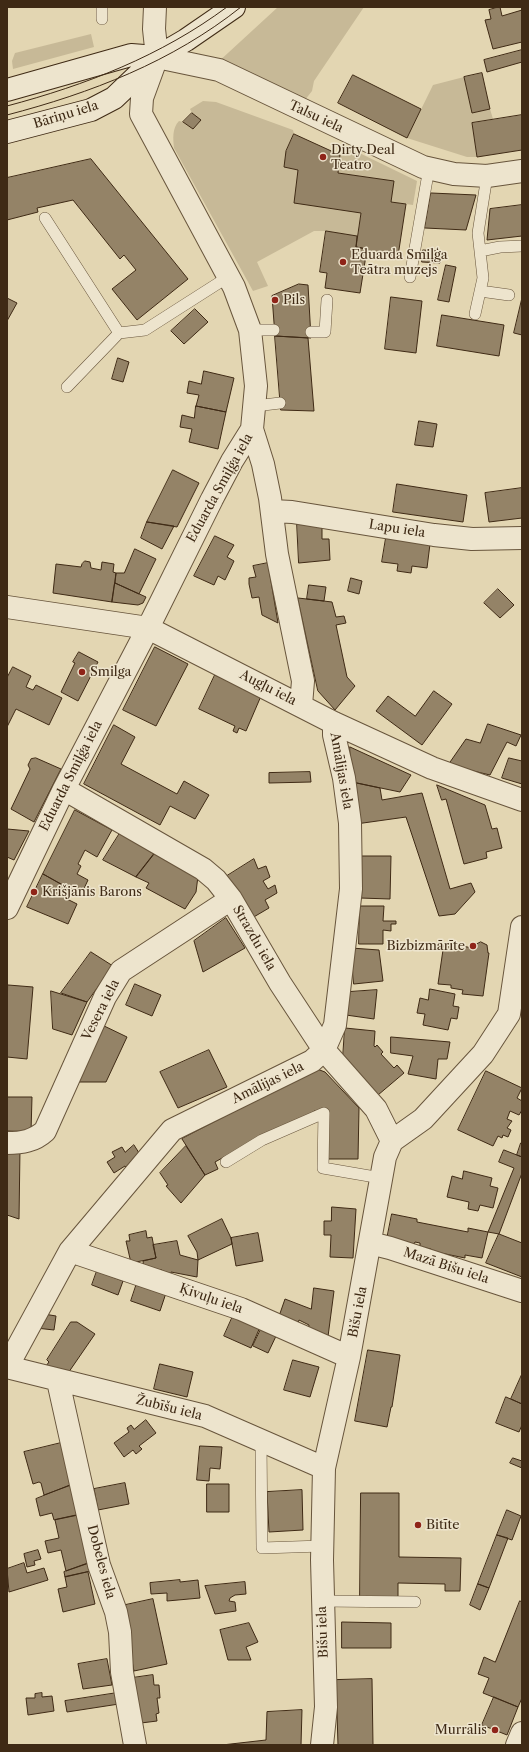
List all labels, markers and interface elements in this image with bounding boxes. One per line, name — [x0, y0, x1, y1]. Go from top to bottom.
street label: Bāriņu iela — [32, 98, 100, 132]
street label: Talsu iela — [286, 98, 346, 136]
place label: Dirty Deal Teatro — [331, 142, 395, 173]
marker: Dirty Deal Teatro — [318, 152, 328, 162]
place label: Eduarda Smiļģa Teātra muzejs — [351, 247, 448, 278]
marker: Eduarda Smiļģa Teātra muzejs — [338, 257, 348, 267]
place label: Pils — [283, 292, 305, 308]
marker: Pils — [270, 295, 280, 305]
street label: Eduarda Smiļģa iela — [184, 431, 256, 545]
street label: Lapu iela — [368, 517, 426, 541]
place label: Smilga — [90, 664, 131, 680]
marker: Smilga — [77, 667, 87, 677]
street label: Augļu iela — [237, 667, 299, 709]
street label: Eduarda Smiļģa iela — [36, 718, 106, 834]
street label: Amālijas iela — [327, 731, 355, 811]
place label: Krišjānis Barons — [42, 884, 142, 900]
marker: Krišjānis Barons — [29, 887, 39, 897]
street label: Strazdu iela — [229, 903, 279, 973]
place label: Bizbizmārīte — [387, 938, 465, 954]
marker: Bizbizmārīte — [468, 941, 478, 951]
street label: Vesera iela — [79, 977, 123, 1043]
street label: Amālijas iela — [230, 1059, 306, 1107]
street label: Mazā Bišu iela — [401, 1245, 491, 1287]
street label: Ķivuļu iela — [177, 1281, 245, 1317]
street label: Bišu iela — [345, 1285, 371, 1339]
street label: Žubīšu iela — [134, 1392, 204, 1424]
place label: Bitīte — [426, 1517, 459, 1533]
marker: Bitīte — [413, 1520, 423, 1530]
street label: Dobeles iela — [84, 1523, 118, 1601]
street label: Bišu iela — [314, 1606, 332, 1658]
place label: Murrālis — [435, 1722, 487, 1738]
marker: Murrālis — [490, 1725, 500, 1735]

